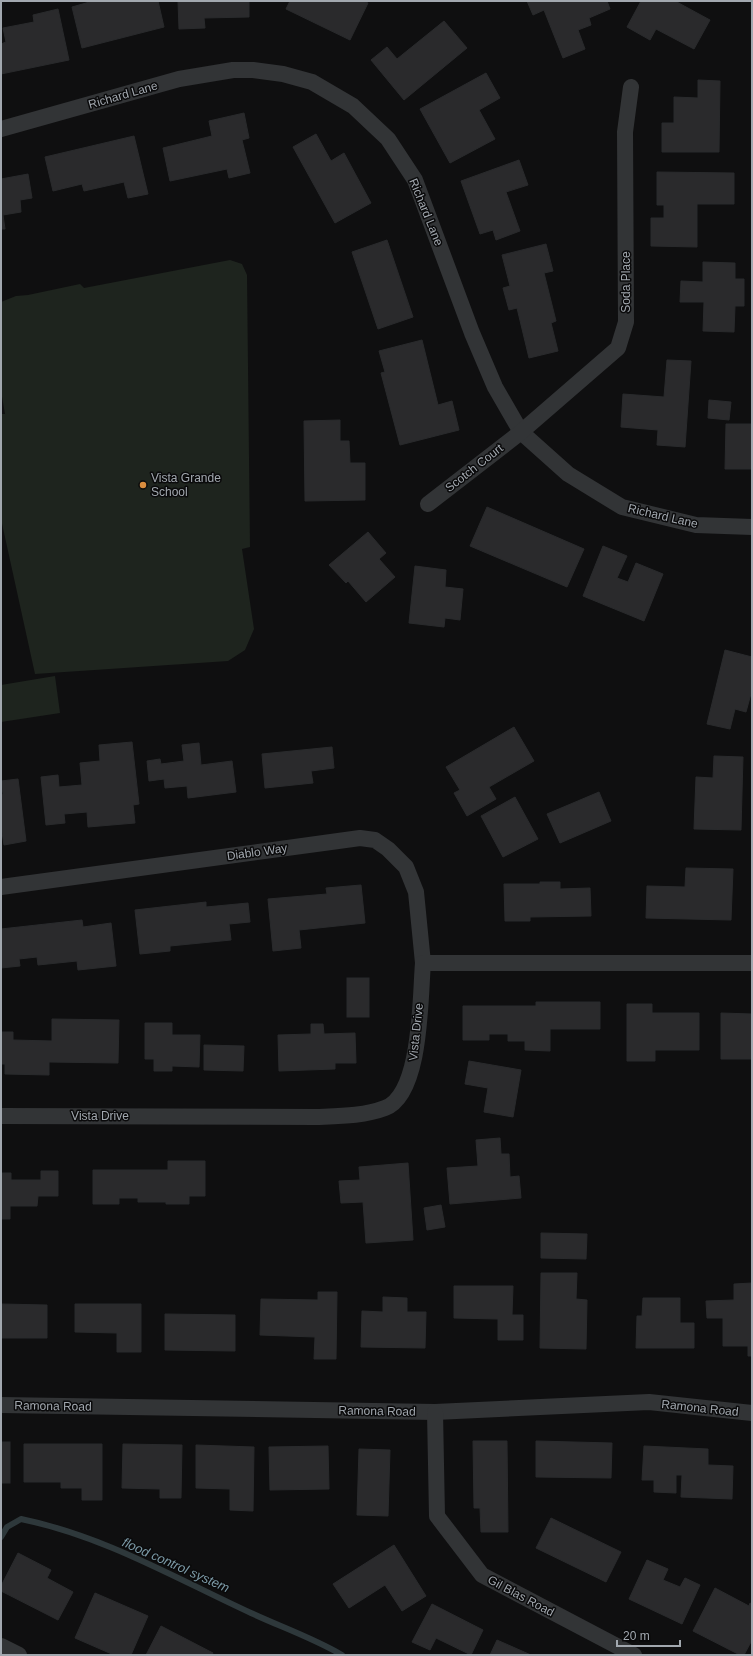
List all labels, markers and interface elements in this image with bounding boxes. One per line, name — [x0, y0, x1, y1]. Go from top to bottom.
street label: Richard Lane — [87, 78, 160, 112]
street label: Richard Lane — [406, 176, 446, 248]
street label: Soda Place — [619, 251, 633, 313]
street label: Scotch Court — [442, 441, 506, 495]
place label: Vista Grande School — [151, 471, 221, 499]
marker: Vista Grande School — [138, 480, 148, 490]
street label: Richard Lane — [627, 501, 700, 531]
street label: Diablo Way — [226, 841, 288, 863]
street label: Vista Drive — [406, 1002, 426, 1061]
street label: Vista Drive — [71, 1109, 129, 1123]
street label: Ramona Road — [661, 1397, 739, 1419]
street label: Ramona Road — [14, 1398, 92, 1414]
street label: Ramona Road — [338, 1403, 416, 1419]
water label: flood control system — [120, 1535, 232, 1595]
street label: Gil Blas Road — [485, 1573, 557, 1619]
scale bar — [617, 1622, 680, 1648]
text: 20 m — [623, 1629, 650, 1643]

